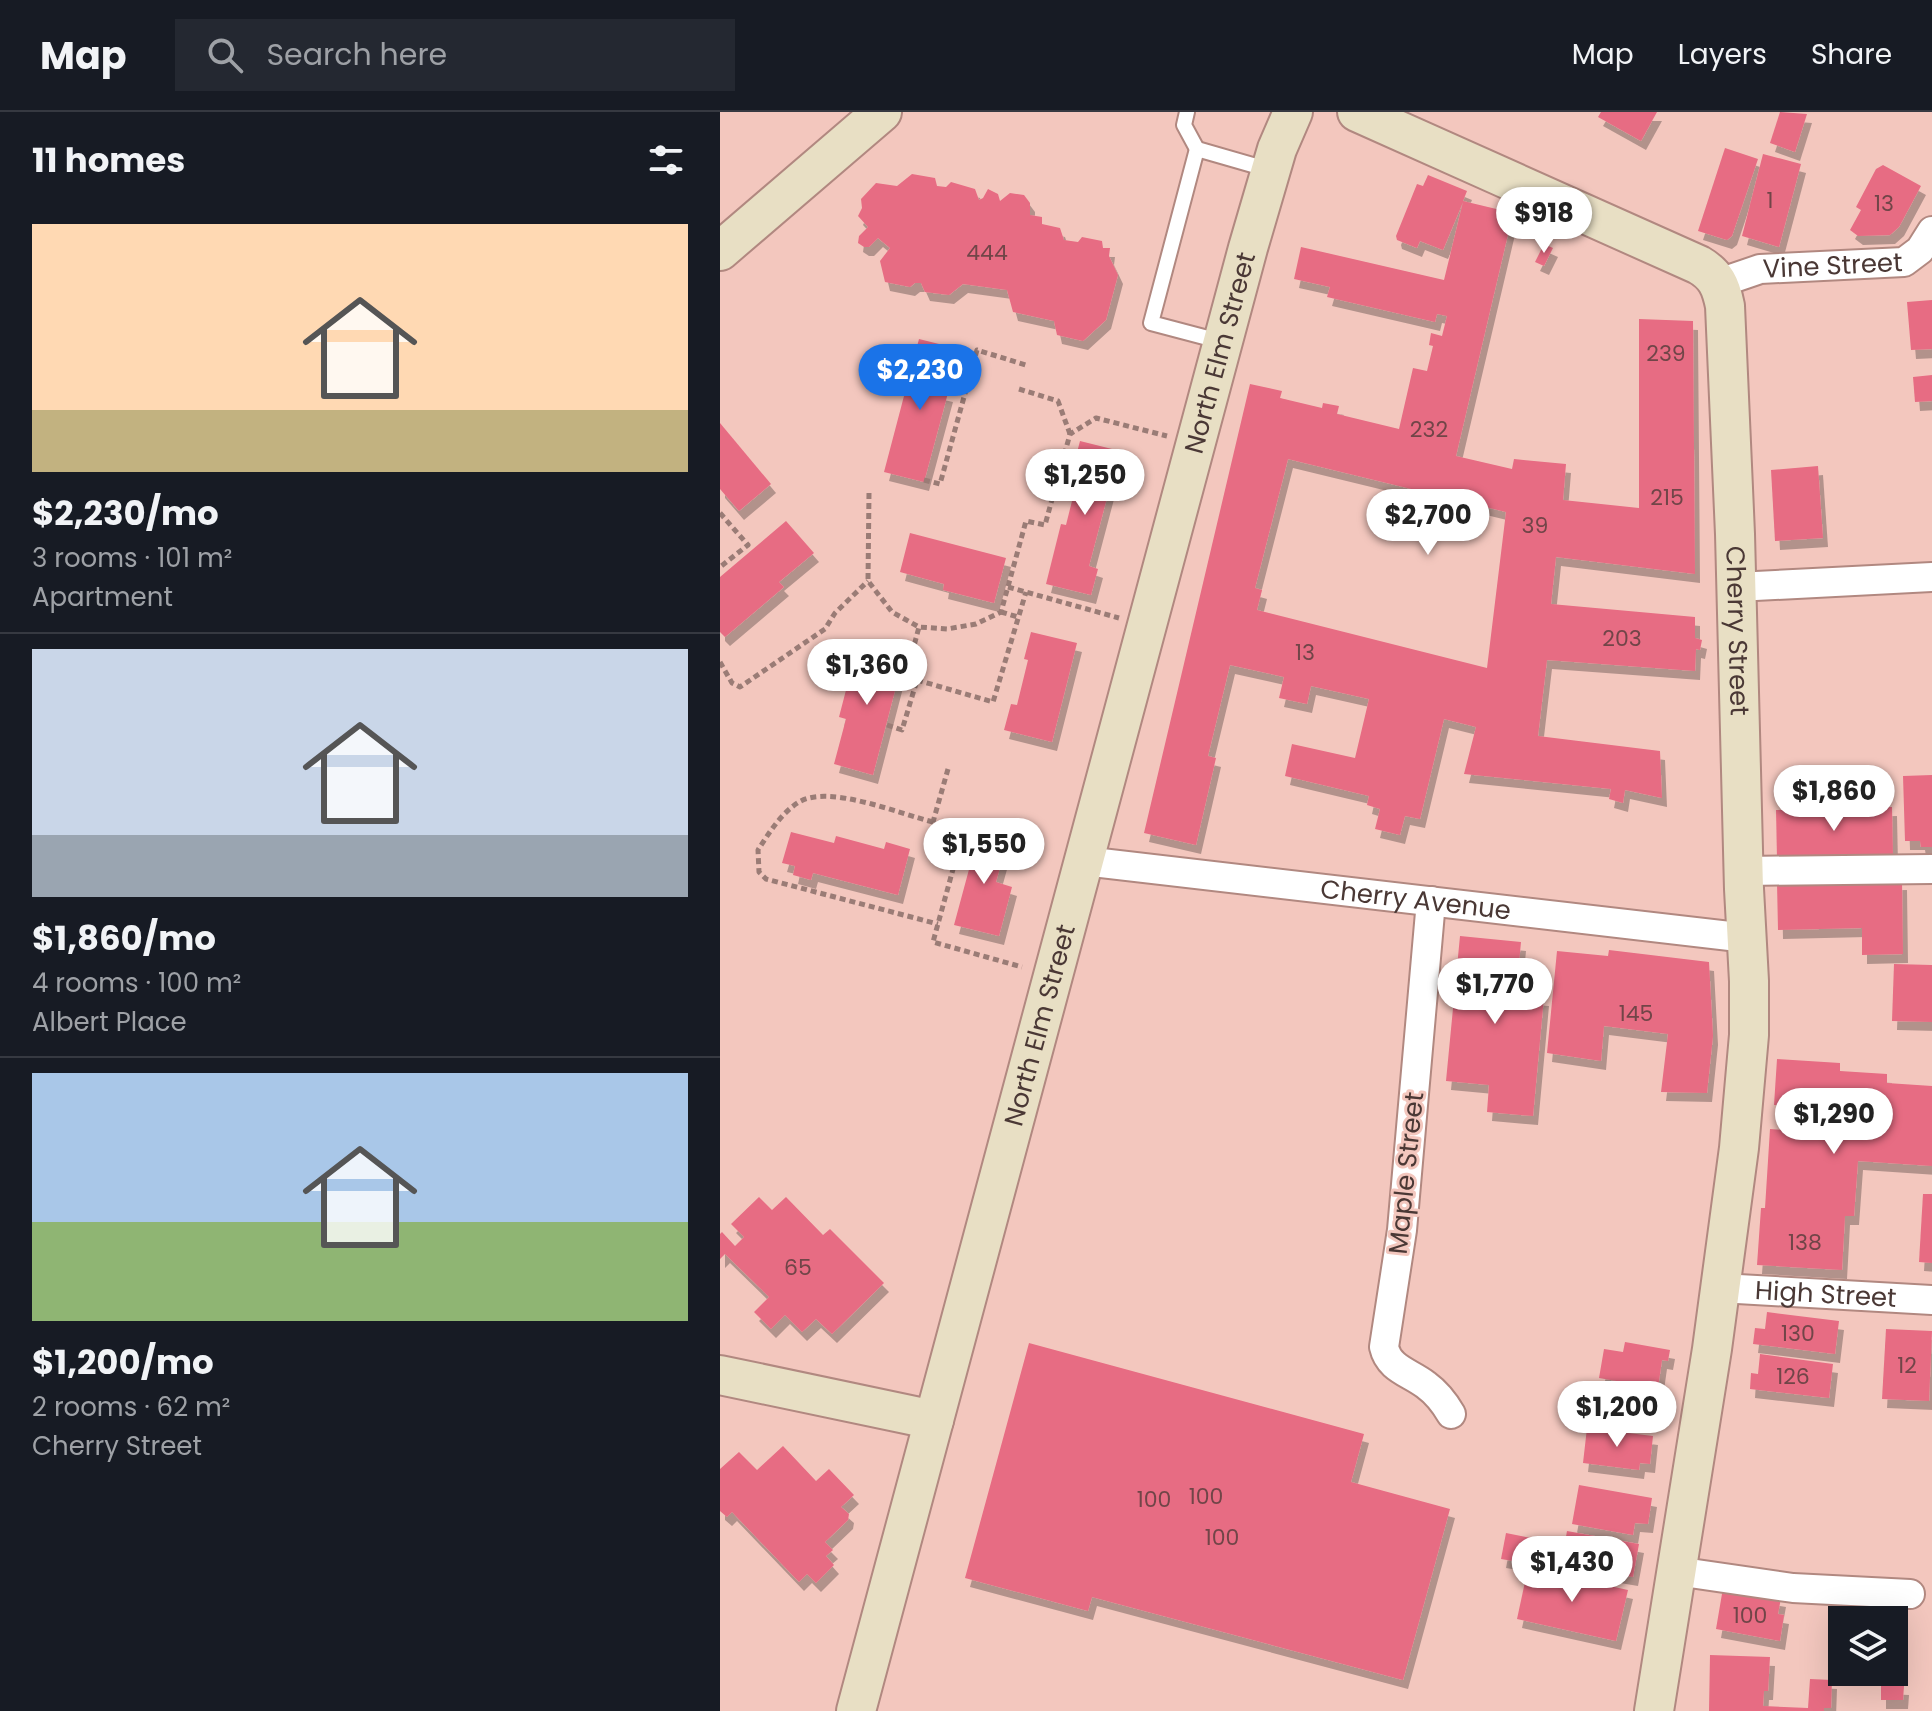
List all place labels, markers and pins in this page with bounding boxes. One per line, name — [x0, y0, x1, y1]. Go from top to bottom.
pin: $918 — [1497, 187, 1591, 255]
pin: $2,230 — [855, 344, 985, 412]
pin: $1,250 — [1020, 449, 1150, 517]
pin: $2,700 — [1363, 489, 1493, 557]
pin: $1,360 — [802, 639, 932, 707]
pin: $1,860 — [1769, 765, 1899, 833]
pin: $1,550 — [919, 818, 1049, 886]
pin: $1,770 — [1430, 958, 1560, 1026]
pin: $1,290 — [1769, 1088, 1899, 1156]
pin: $1,200 — [1552, 1381, 1682, 1449]
pin: $1,430 — [1507, 1536, 1637, 1604]

